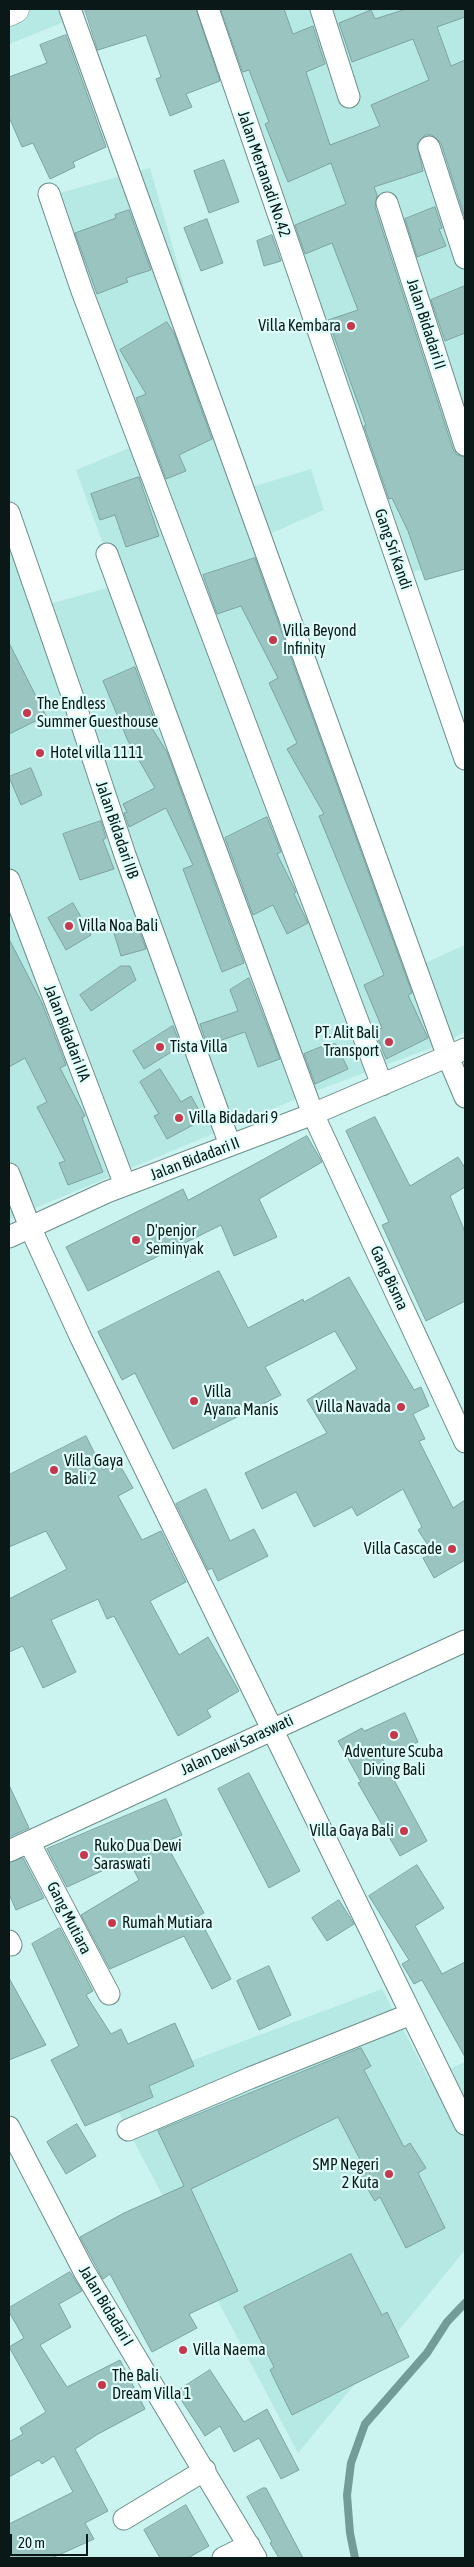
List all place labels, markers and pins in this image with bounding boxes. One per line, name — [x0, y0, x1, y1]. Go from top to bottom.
place label: Villa Kembara — [258, 316, 341, 336]
marker: Villa Kembara — [345, 320, 357, 332]
place label: Villa Beyond Infinity — [283, 621, 357, 659]
marker: Villa Beyond Infinity — [267, 634, 279, 646]
place label: The Endless Summer Guesthouse — [37, 694, 158, 732]
marker: The Endless Summer Guesthouse — [21, 707, 33, 719]
place label: Hotel villa 1111 — [50, 743, 143, 763]
marker: Hotel villa 1111 — [34, 747, 46, 759]
place label: Villa Noa Bali — [79, 916, 158, 936]
marker: Villa Noa Bali — [63, 920, 75, 932]
place label: PT. Alit Bali Transport — [314, 1023, 379, 1061]
marker: PT. Alit Bali Transport — [383, 1036, 395, 1048]
place label: Tista Villa — [170, 1037, 228, 1057]
marker: Tista Villa — [154, 1041, 166, 1053]
place label: Villa Bidadari 9 — [189, 1108, 278, 1128]
marker: Villa Bidadari 9 — [173, 1112, 185, 1124]
place label: D'penjor Seminyak — [146, 1221, 204, 1259]
marker: D'penjor Seminyak — [130, 1234, 142, 1246]
place label: Villa Ayana Manis — [204, 1382, 278, 1420]
marker: Villa Ayana Manis — [188, 1395, 200, 1407]
place label: Villa Navada — [316, 1397, 391, 1417]
marker: Villa Navada — [395, 1401, 407, 1413]
place label: Villa Gaya Bali 2 — [64, 1451, 123, 1489]
marker: Villa Gaya Bali 2 — [48, 1464, 60, 1476]
place label: Villa Cascade — [364, 1539, 442, 1559]
marker: Villa Cascade — [446, 1543, 458, 1555]
marker: Adventure Scuba Diving Bali — [388, 1729, 400, 1741]
place label: Adventure Scuba Diving Bali — [345, 1742, 443, 1780]
place label: Villa Gaya Bali — [309, 1821, 394, 1841]
marker: Villa Gaya Bali — [398, 1825, 410, 1837]
place label: Ruko Dua Dewi Saraswati — [94, 1836, 182, 1874]
marker: Ruko Dua Dewi Saraswati — [78, 1849, 90, 1861]
place label: Rumah Mutiara — [122, 1913, 213, 1933]
marker: Rumah Mutiara — [106, 1917, 118, 1929]
place label: SMP Negeri 2 Kuta — [313, 2155, 379, 2193]
marker: SMP Negeri 2 Kuta — [383, 2168, 395, 2180]
place label: Villa Naema — [193, 2340, 266, 2360]
marker: Villa Naema — [177, 2344, 189, 2356]
place label: The Bali Dream Villa 1 — [112, 2366, 191, 2404]
marker: The Bali Dream Villa 1 — [96, 2379, 108, 2391]

